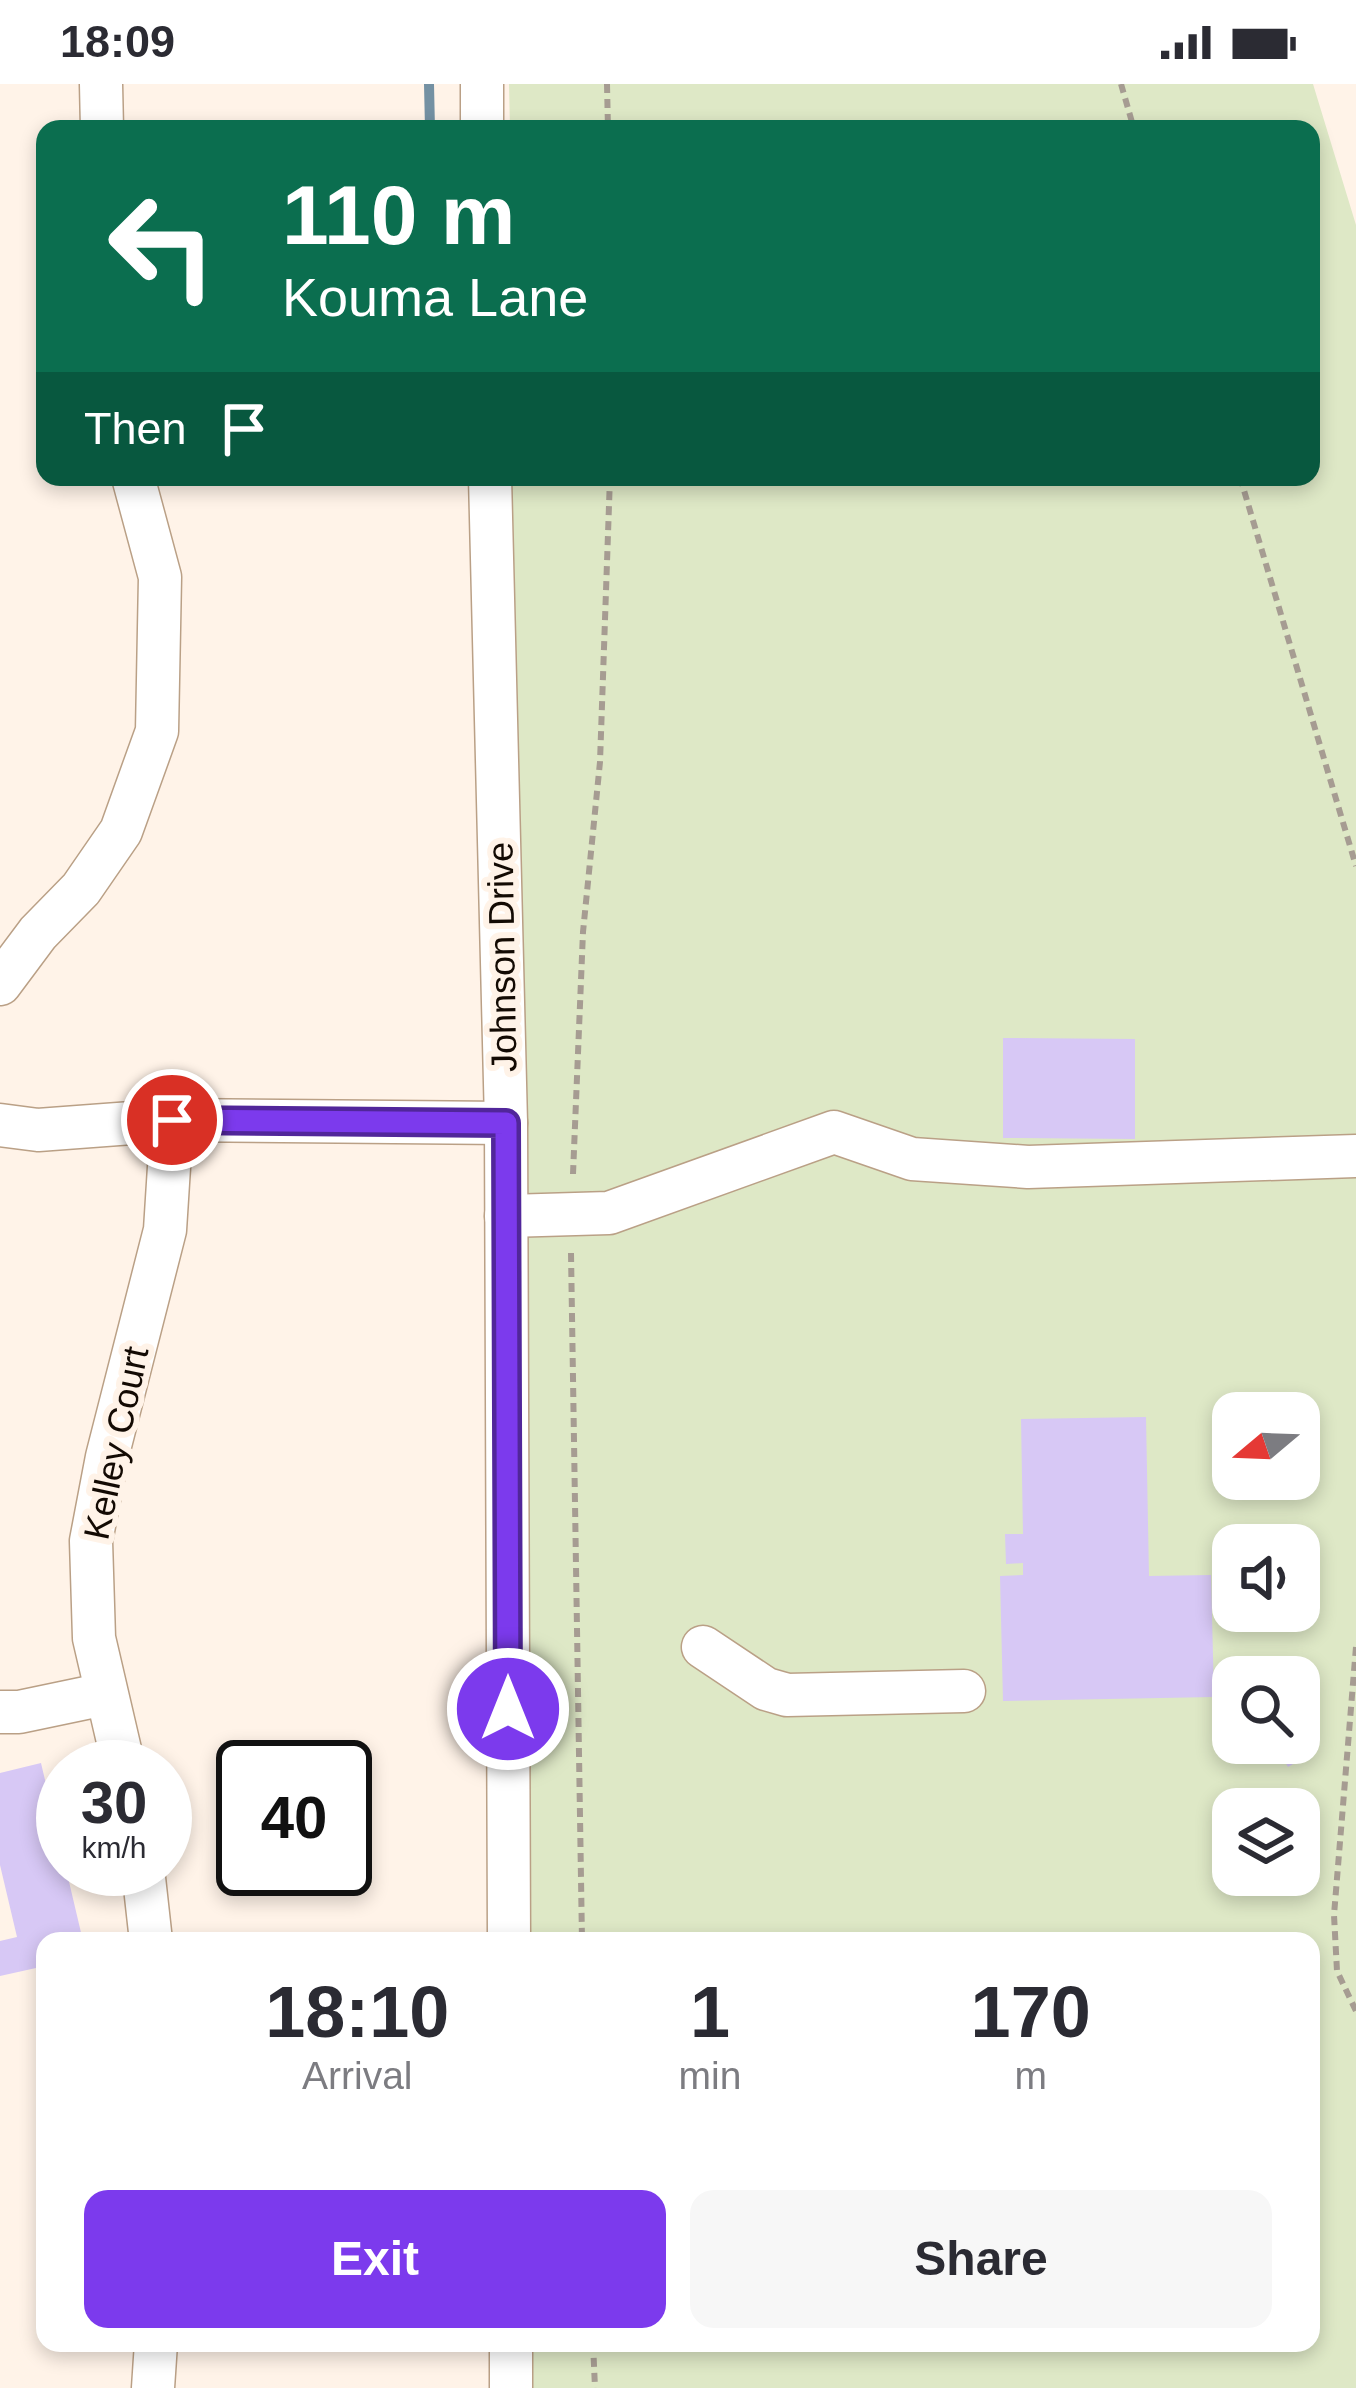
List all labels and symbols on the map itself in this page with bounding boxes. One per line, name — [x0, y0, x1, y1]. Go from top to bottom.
street label: Johnson Drive — [479, 842, 525, 1072]
pin — [121, 1069, 223, 1171]
street label: Kelley Court — [76, 1343, 156, 1543]
north arrow — [1212, 1392, 1320, 1500]
position arrow — [445, 1646, 571, 1772]
speed limit sign: 40 — [216, 1740, 372, 1896]

